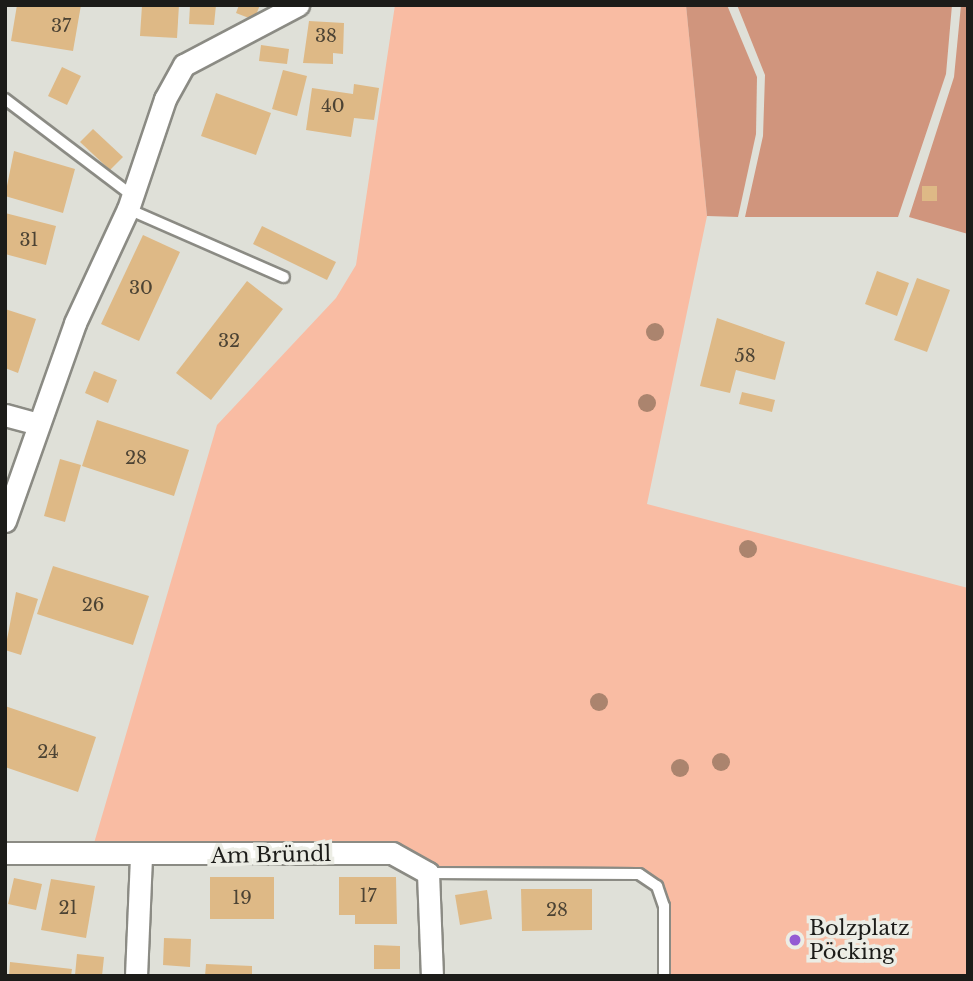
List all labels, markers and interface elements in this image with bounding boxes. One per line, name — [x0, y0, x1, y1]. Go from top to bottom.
house number: 37 — [51, 15, 71, 37]
house number: 38 — [315, 25, 337, 47]
house number: 40 — [321, 95, 345, 117]
house number: 31 — [19, 229, 39, 251]
house number: 30 — [129, 277, 153, 299]
house number: 32 — [218, 330, 240, 352]
house number: 58 — [734, 345, 756, 367]
house number: 28 — [125, 447, 147, 469]
house number: 26 — [82, 594, 104, 616]
house number: 24 — [37, 741, 59, 763]
street label: Am Bründl — [211, 841, 331, 869]
house number: 17 — [359, 885, 377, 907]
house number: 19 — [232, 887, 252, 909]
house number: 21 — [58, 897, 78, 919]
house number: 28 — [546, 899, 568, 921]
place label: Bolzplatz Pöcking — [809, 915, 910, 965]
marker: Bolzplatz Pöcking — [787, 932, 803, 948]

